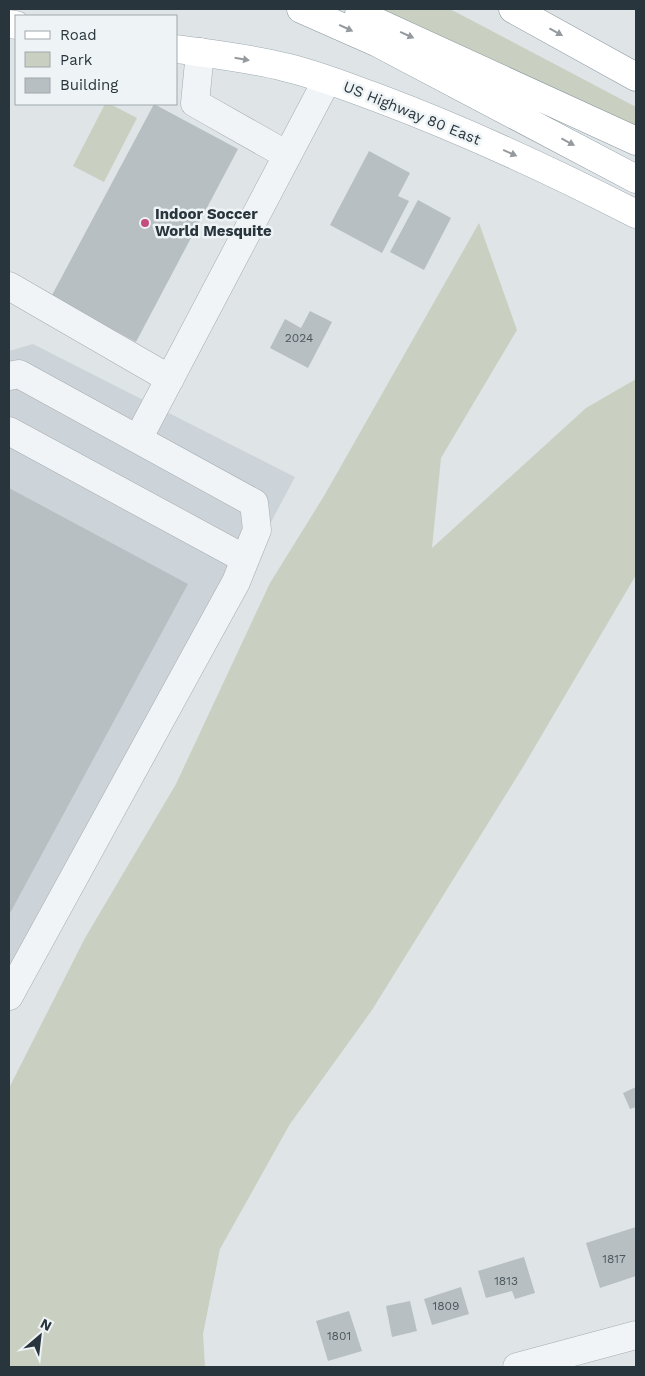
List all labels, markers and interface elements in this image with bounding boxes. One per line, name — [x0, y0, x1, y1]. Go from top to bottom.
legend — [15, 15, 178, 105]
one-way arrow — [338, 24, 353, 32]
text: Road — [60, 26, 97, 44]
one-way arrow — [549, 28, 562, 37]
one-way arrow — [400, 32, 414, 40]
text: Park — [60, 51, 93, 69]
one-way arrow — [234, 55, 250, 63]
text: Building — [60, 76, 118, 94]
street label: US Highway 80 East — [341, 77, 484, 149]
one-way arrow — [561, 138, 575, 146]
one-way arrow — [503, 149, 517, 157]
place label: Indoor Soccer World Mesquite — [155, 205, 272, 240]
marker: Indoor Soccer World Mesquite — [139, 217, 151, 229]
house number: 2024 — [285, 331, 313, 345]
house number: 1817 — [602, 1252, 626, 1266]
house number: 1813 — [494, 1274, 518, 1288]
house number: 1809 — [433, 1299, 459, 1313]
north arrow — [15, 1311, 65, 1361]
text: N — [38, 1315, 54, 1334]
house number: 1801 — [327, 1329, 351, 1343]

